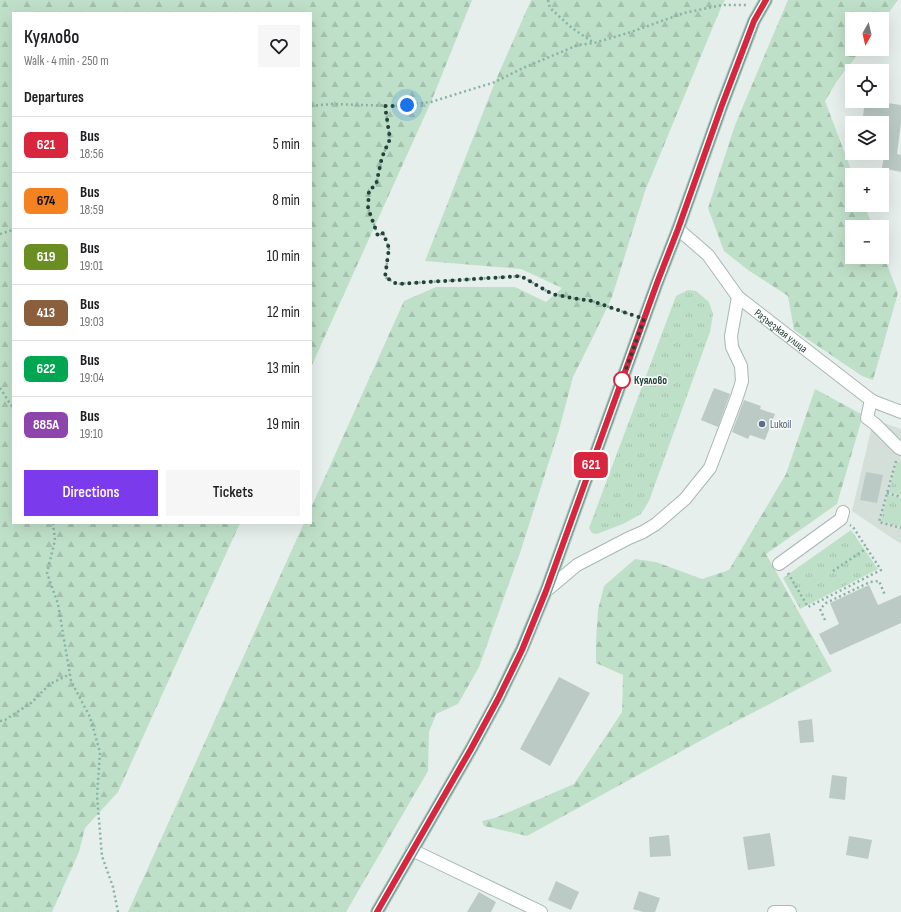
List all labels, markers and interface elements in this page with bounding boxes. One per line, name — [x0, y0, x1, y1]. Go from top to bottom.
north arrow — [845, 12, 889, 56]
map controls — [845, 12, 889, 264]
button: heart — [258, 25, 300, 67]
text: Куялово — [24, 26, 79, 49]
text: Walk · 4 min · 250 m — [24, 53, 109, 69]
button: locate — [845, 64, 889, 108]
text: Departures — [24, 88, 84, 107]
your location — [397, 95, 417, 115]
button: layers — [845, 116, 889, 160]
text: Bus — [80, 127, 99, 146]
text: 5 min — [273, 135, 300, 154]
text: 621 — [37, 136, 55, 153]
text: 18:56 — [80, 146, 104, 162]
button: + — [845, 168, 889, 212]
text: Bus — [80, 183, 99, 202]
text: 8 min — [272, 191, 300, 210]
text: 674 — [37, 192, 55, 209]
text: 18:59 — [80, 202, 104, 218]
button: − — [845, 220, 889, 264]
text: Bus — [80, 239, 99, 258]
text: 10 min — [267, 247, 300, 266]
text: 619 — [37, 248, 55, 265]
text: 19:01 — [80, 258, 103, 274]
text: Bus — [80, 295, 99, 314]
text: 12 min — [267, 303, 300, 322]
text: 413 — [37, 304, 55, 321]
street label: Разъезжая улица — [752, 306, 810, 355]
text: 19:03 — [80, 314, 104, 330]
text: Bus — [80, 351, 99, 370]
text: 13 min — [267, 359, 300, 378]
text: 622 — [37, 360, 55, 377]
text: 19:04 — [80, 370, 104, 386]
marker: Куялово — [613, 371, 631, 389]
place label: Куялово — [634, 374, 667, 387]
text: Bus — [80, 407, 99, 426]
text: 19 min — [267, 415, 300, 434]
text: 885А — [33, 416, 59, 433]
place label: Lukoil — [770, 418, 791, 431]
marker: Lukoil — [757, 419, 767, 429]
text: 19:10 — [80, 426, 103, 442]
line badge: 621 — [568, 452, 614, 478]
text: 621 — [582, 456, 600, 473]
button: Directions — [24, 470, 158, 516]
button: Tickets — [166, 470, 300, 516]

